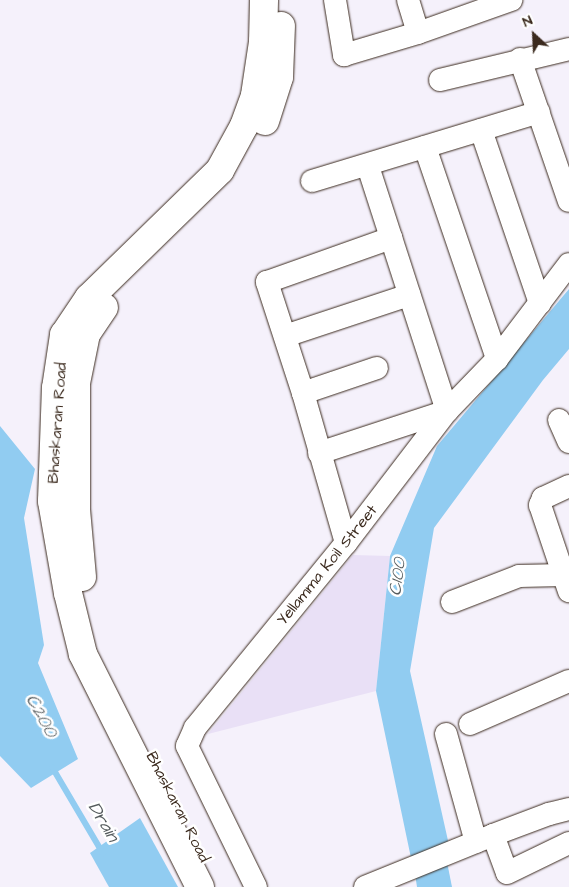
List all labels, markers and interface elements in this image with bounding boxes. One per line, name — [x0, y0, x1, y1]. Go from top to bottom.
north arrow — [509, 10, 559, 60]
text: N — [519, 10, 536, 32]
street label: Bhaskaran Road — [43, 362, 71, 484]
street label: Yellamma Koil Street — [273, 501, 381, 629]
water label: C100 — [385, 557, 411, 597]
water label: C200 — [20, 691, 62, 741]
street label: Bhaskaran Road — [142, 748, 214, 866]
water label: Drain — [83, 798, 123, 846]

